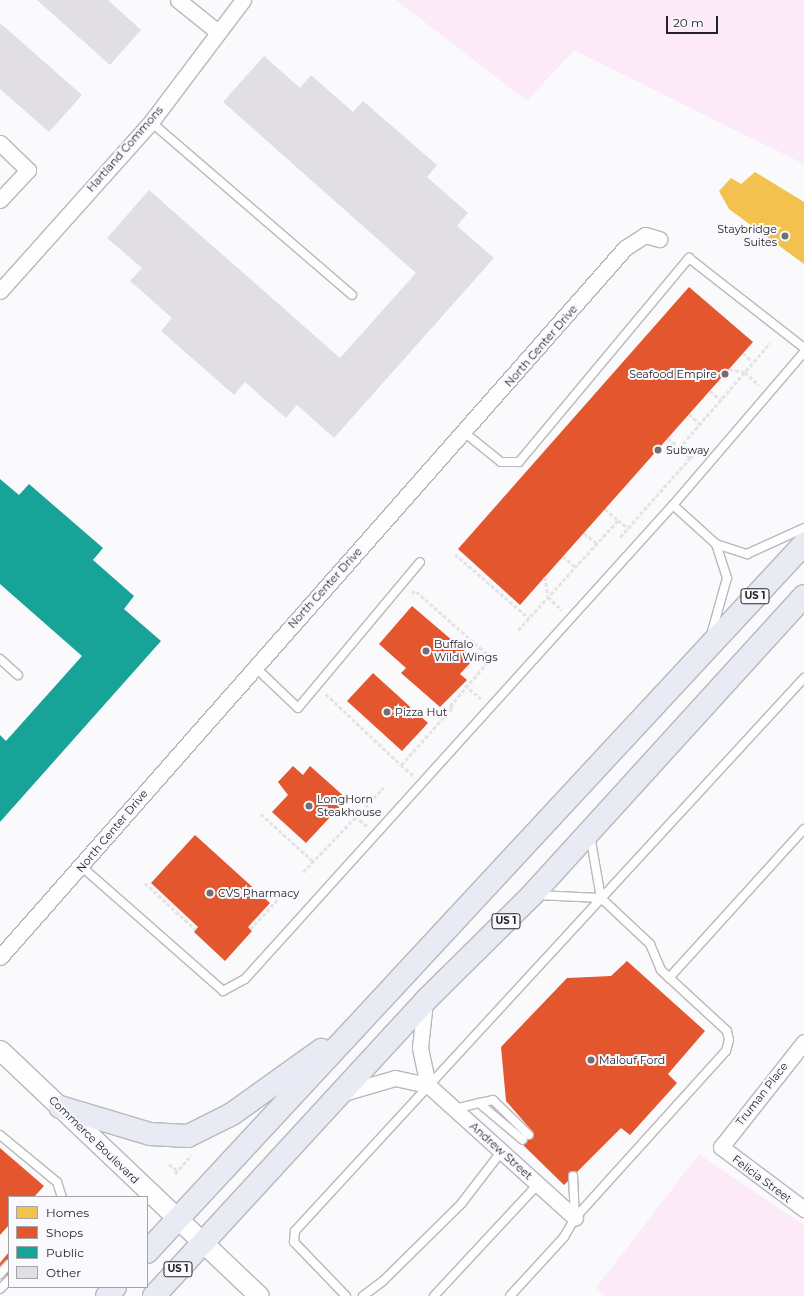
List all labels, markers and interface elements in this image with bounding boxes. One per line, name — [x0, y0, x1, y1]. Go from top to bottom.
scale bar — [668, 8, 720, 34]
text: 20 m — [673, 15, 704, 30]
street label: Hartland Commons — [84, 103, 166, 195]
place label: Staybridge Suites — [717, 223, 777, 249]
marker: Staybridge Suites — [780, 231, 790, 241]
street label: North Center Drive — [502, 302, 580, 390]
place label: Seafood Empire — [629, 367, 717, 381]
marker: Seafood Empire — [720, 369, 730, 379]
place label: Subway — [666, 443, 709, 457]
marker: Subway — [653, 445, 663, 455]
street label: North Center Drive — [285, 545, 365, 631]
road number: US 1 — [740, 588, 770, 604]
place label: Buffalo Wild Wings — [434, 638, 498, 664]
marker: Buffalo Wild Wings — [421, 646, 431, 656]
place label: Pizza Hut — [395, 705, 447, 719]
marker: Pizza Hut — [382, 707, 392, 717]
street label: North Center Drive — [74, 787, 150, 875]
place label: LongHorn Steakhouse — [317, 793, 381, 819]
marker: LongHorn Steakhouse — [304, 801, 314, 811]
place label: CVS Pharmacy — [218, 886, 299, 900]
marker: CVS Pharmacy — [205, 888, 215, 898]
road number: US 1 — [491, 913, 521, 929]
place label: Malouf Ford — [599, 1053, 665, 1067]
marker: Malouf Ford — [586, 1055, 596, 1065]
street label: Truman Place — [733, 1060, 791, 1128]
street label: Commerce Boulevard — [46, 1093, 142, 1187]
street label: Andrew Street — [467, 1120, 535, 1182]
street label: Felicia Street — [730, 1152, 794, 1206]
legend — [8, 1196, 148, 1288]
text: Homes — [46, 1205, 89, 1220]
text: Shops — [46, 1225, 83, 1240]
text: Public — [46, 1245, 84, 1260]
road number: US 1 — [163, 1261, 193, 1277]
text: Other — [46, 1265, 81, 1280]

